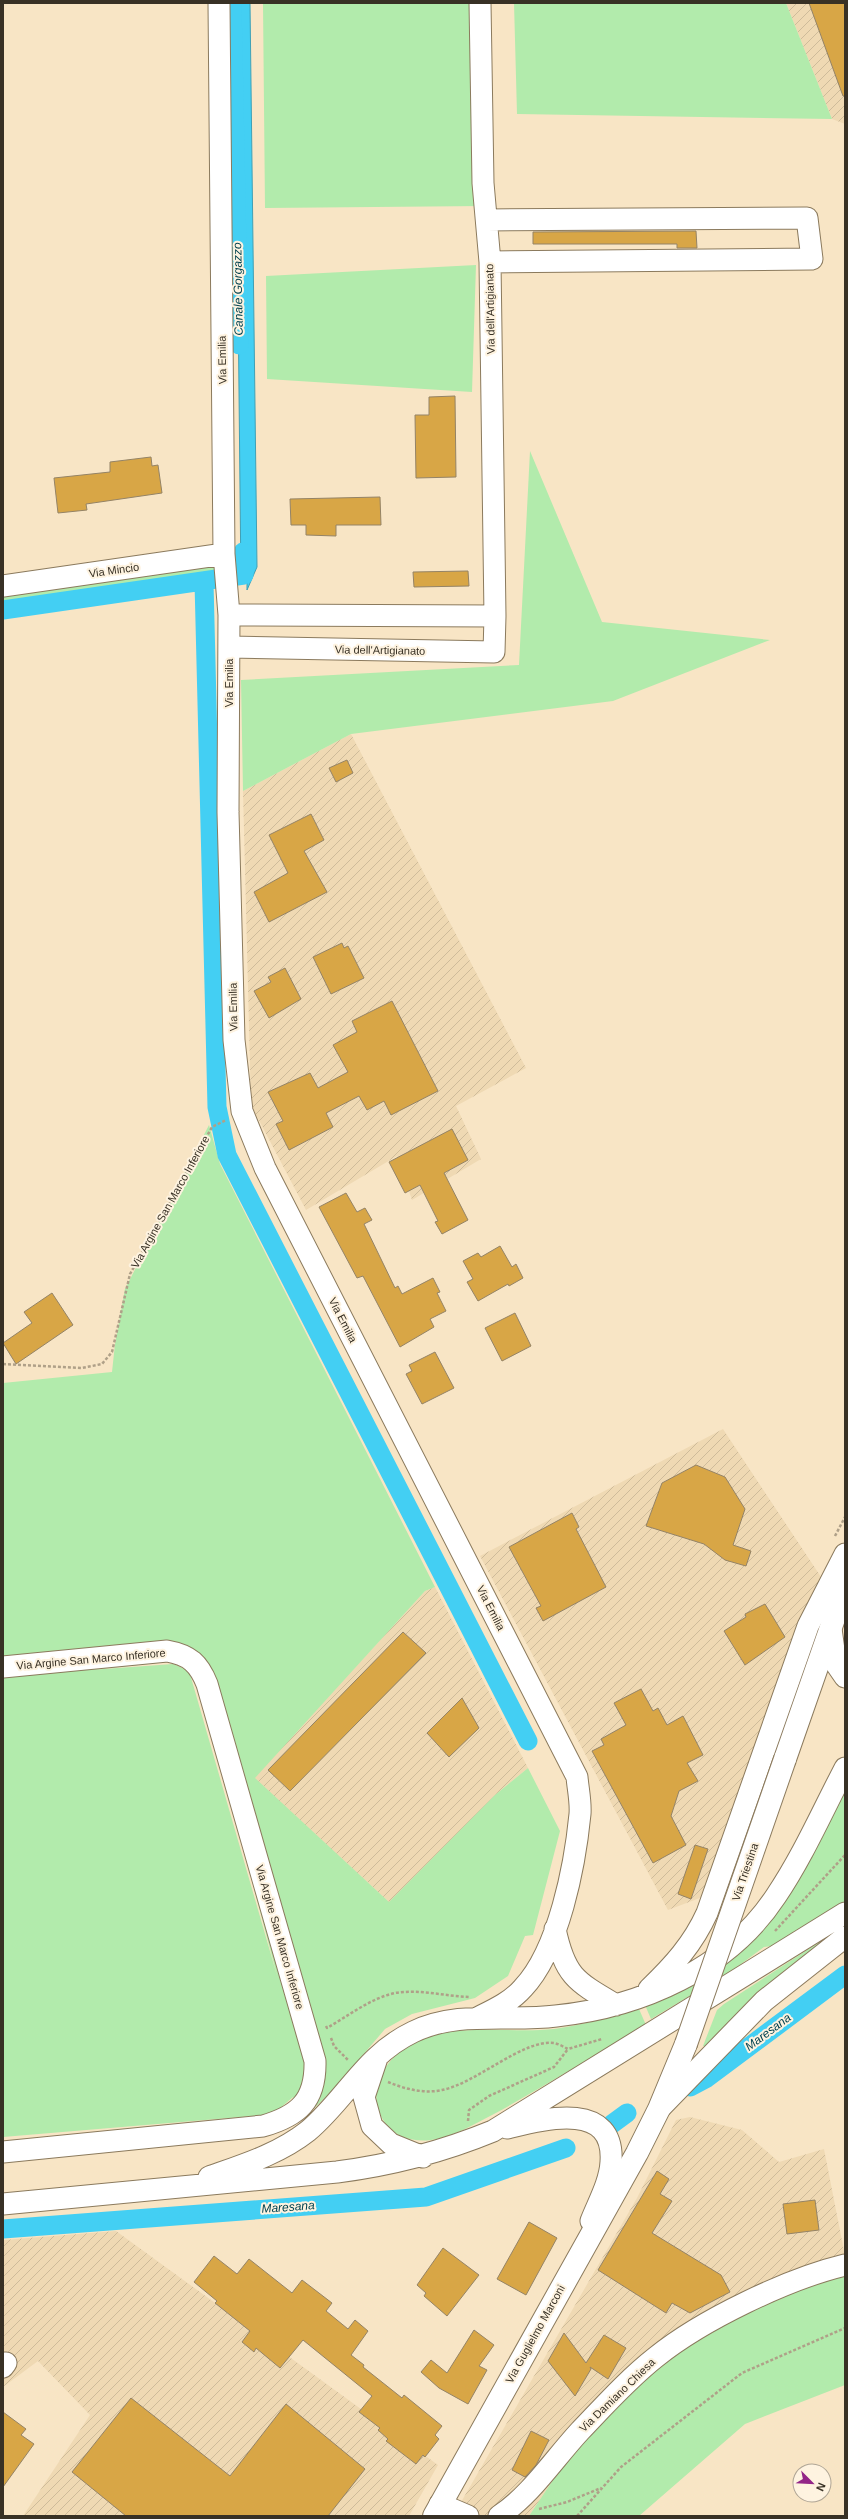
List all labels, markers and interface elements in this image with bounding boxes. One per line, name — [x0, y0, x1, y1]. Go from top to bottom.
water label: Canale Gorgazzo — [230, 242, 246, 336]
street label: Via dell'Artigianato — [483, 264, 497, 354]
street label: Via Emilia — [216, 335, 228, 384]
street label: Via Mincio — [88, 561, 140, 579]
street label: Via dell'Artigianato — [335, 643, 425, 657]
street label: Via Emilia — [223, 658, 235, 707]
street label: Via Emilia — [227, 982, 239, 1031]
street label: Via Argine San Marco Inferiore — [128, 1134, 212, 1270]
street label: Via Emilia — [327, 1296, 360, 1345]
street label: Via Emilia — [475, 1584, 508, 1633]
street label: Via Argine San Marco Inferiore — [16, 1647, 166, 1671]
street label: Via Triestina — [730, 1841, 761, 1902]
street label: Via Argine San Marco Inferiore — [254, 1863, 306, 2011]
water label: Maresana — [742, 2010, 794, 2054]
water label: Maresana — [261, 2198, 315, 2216]
street label: Via Guglielmo Marconi — [503, 2283, 567, 2385]
street label: Via Damiano Chiesa — [577, 2355, 658, 2434]
north arrow — [792, 2463, 832, 2503]
text: N — [814, 2481, 828, 2493]

